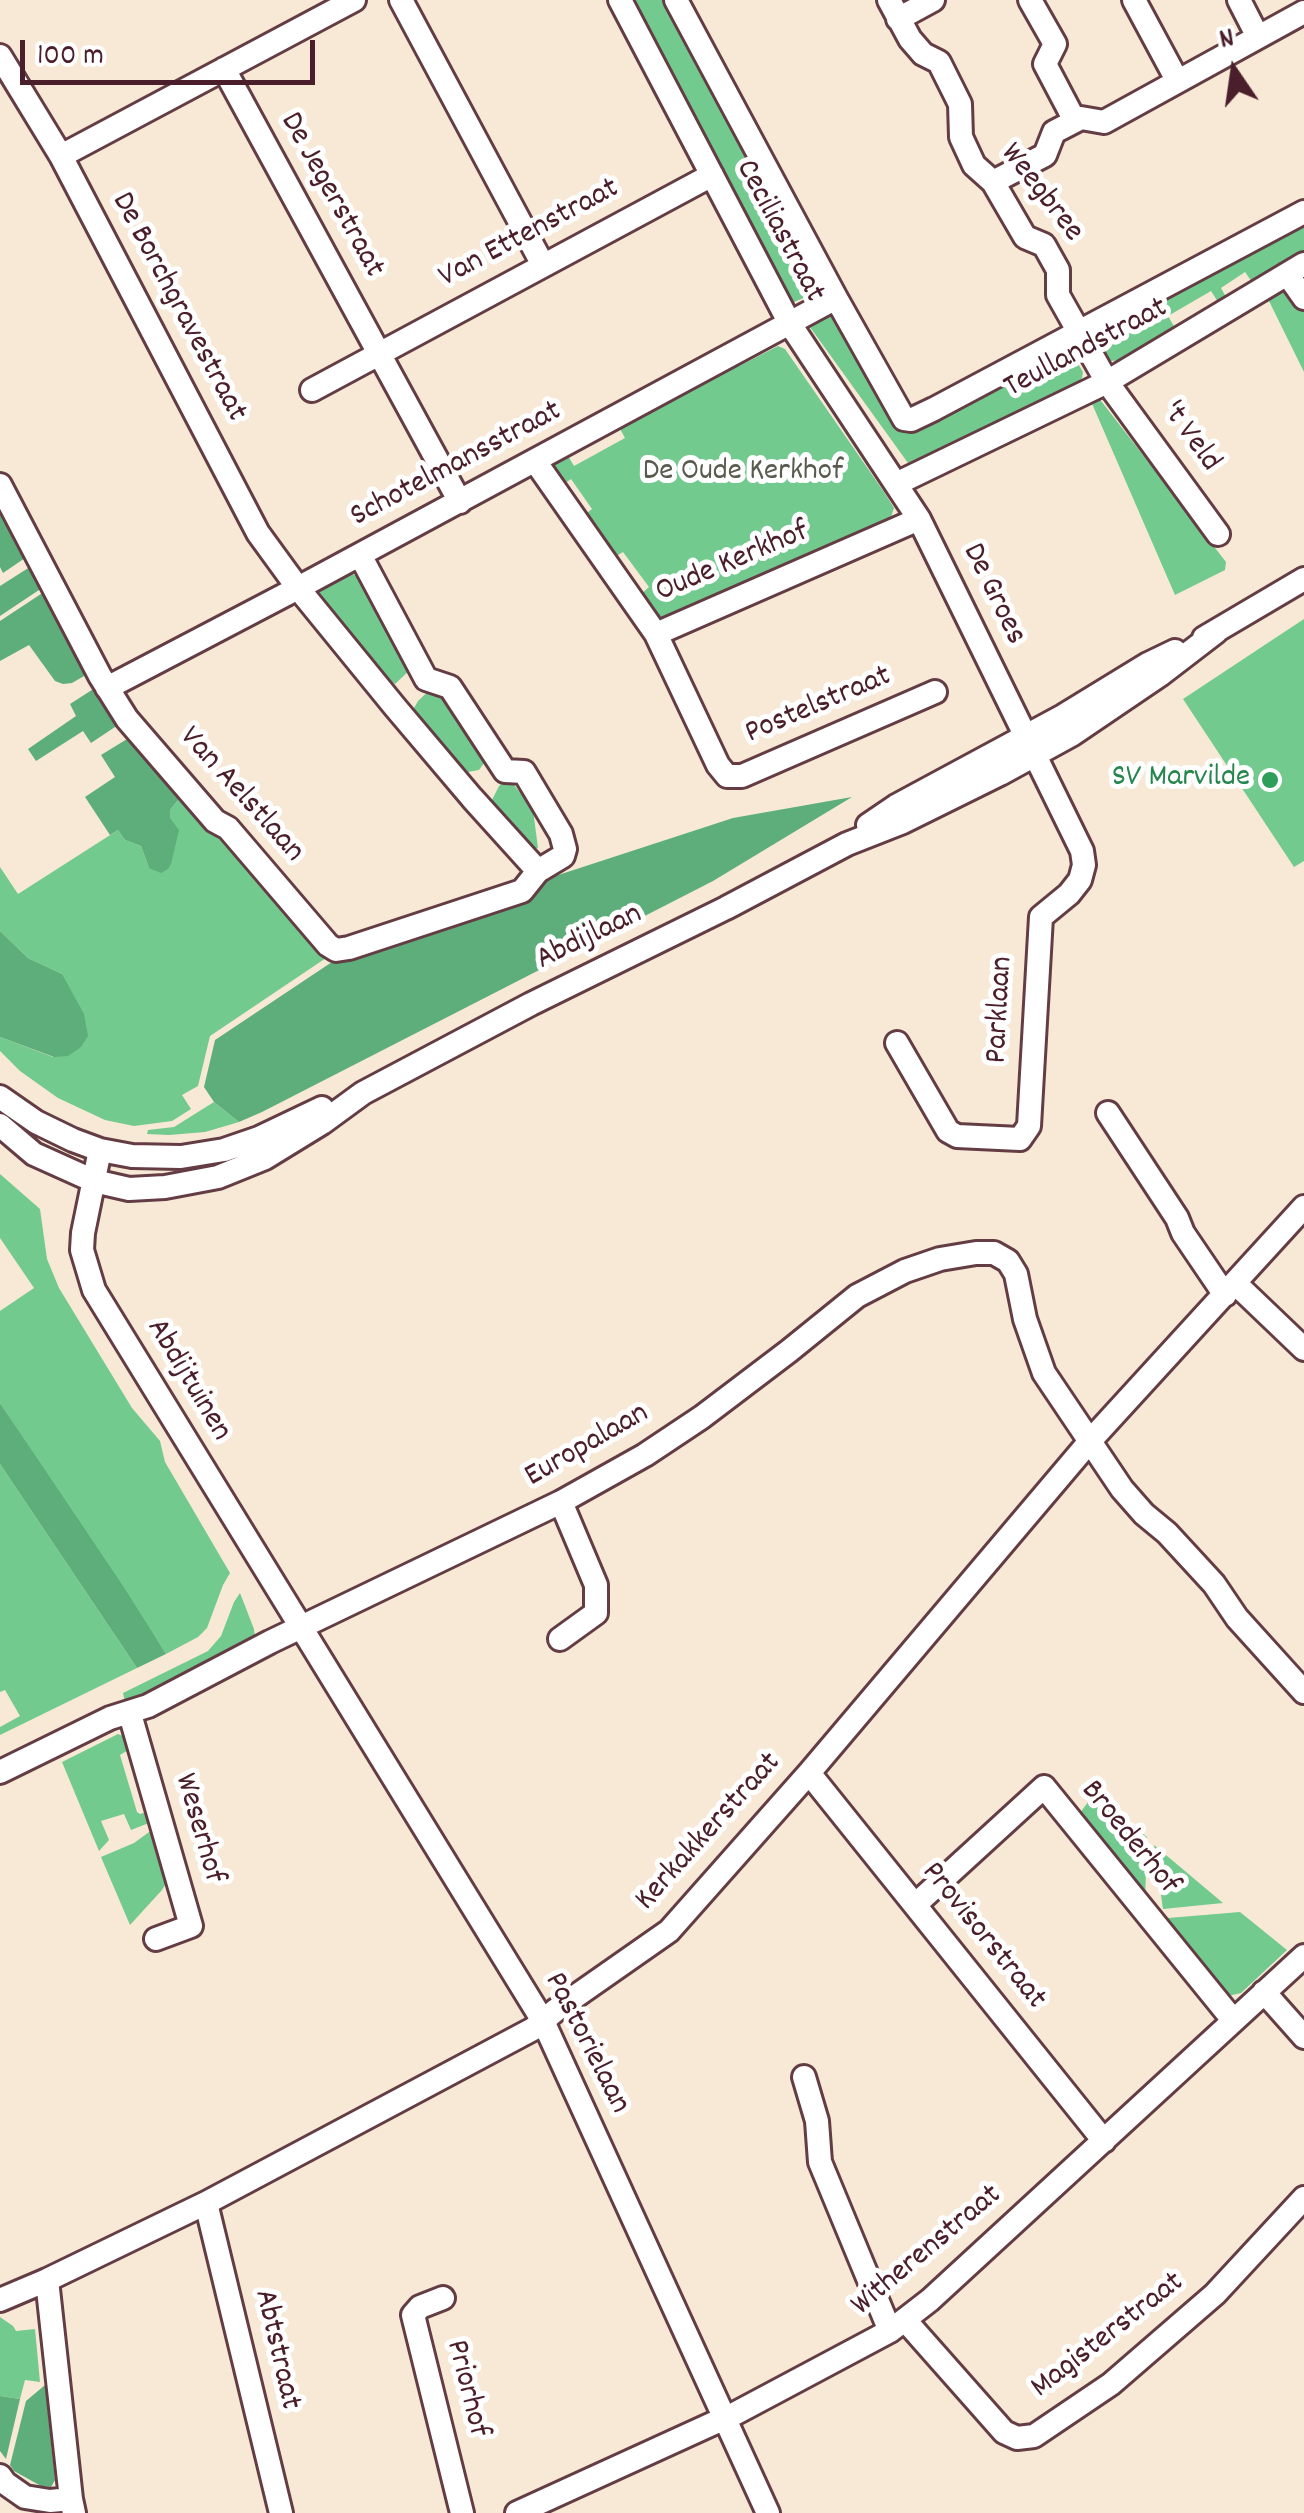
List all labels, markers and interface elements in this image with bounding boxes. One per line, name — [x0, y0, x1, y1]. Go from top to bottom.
scale bar — [25, 20, 320, 82]
north arrow — [1184, 20, 1284, 120]
text: N — [1216, 20, 1238, 62]
text: 100 m — [37, 36, 104, 79]
street label: De Jegerstraat — [269, 107, 391, 285]
street label: Weegbree — [990, 137, 1090, 251]
street label: Ceciliastraat — [724, 154, 832, 310]
street label: Van Ettenstraat — [433, 171, 627, 299]
street label: De Borchgravestraat — [100, 187, 254, 429]
street label: Teullandstraat — [999, 291, 1175, 409]
street label: Schotelmansstraat — [345, 394, 569, 538]
street label: 't Veld — [1151, 395, 1227, 481]
park label: De Oude Kerkhof — [643, 455, 843, 493]
street label: Oude Kerkhof — [651, 515, 815, 613]
street label: De Groes — [951, 538, 1033, 652]
street label: Postelstraat — [740, 659, 898, 755]
street label: Van Aelstlaan — [169, 720, 311, 872]
place label: SV Marvilde — [1112, 761, 1250, 799]
marker: SV Marvilde — [1259, 769, 1281, 791]
street label: Abdijlaan — [531, 897, 649, 981]
street label: Parklaan — [980, 956, 1024, 1064]
street label: Abdijtuinen — [136, 1313, 238, 1449]
street label: Europalaan — [519, 1396, 657, 1498]
street label: Kerkakkerstraat — [629, 1746, 791, 1920]
street label: Weserhof — [163, 1770, 231, 1888]
street label: Broederhof — [1070, 1774, 1186, 1904]
street label: Provisorstraat — [911, 1856, 1053, 2018]
street label: Pastorielaan — [533, 1967, 637, 2121]
street label: Witherenstraat — [845, 2178, 1011, 2326]
street label: Magisterstraat — [1025, 2265, 1193, 2409]
street label: Abtstraat — [243, 2286, 307, 2414]
street label: Priorhof — [434, 2337, 496, 2441]

